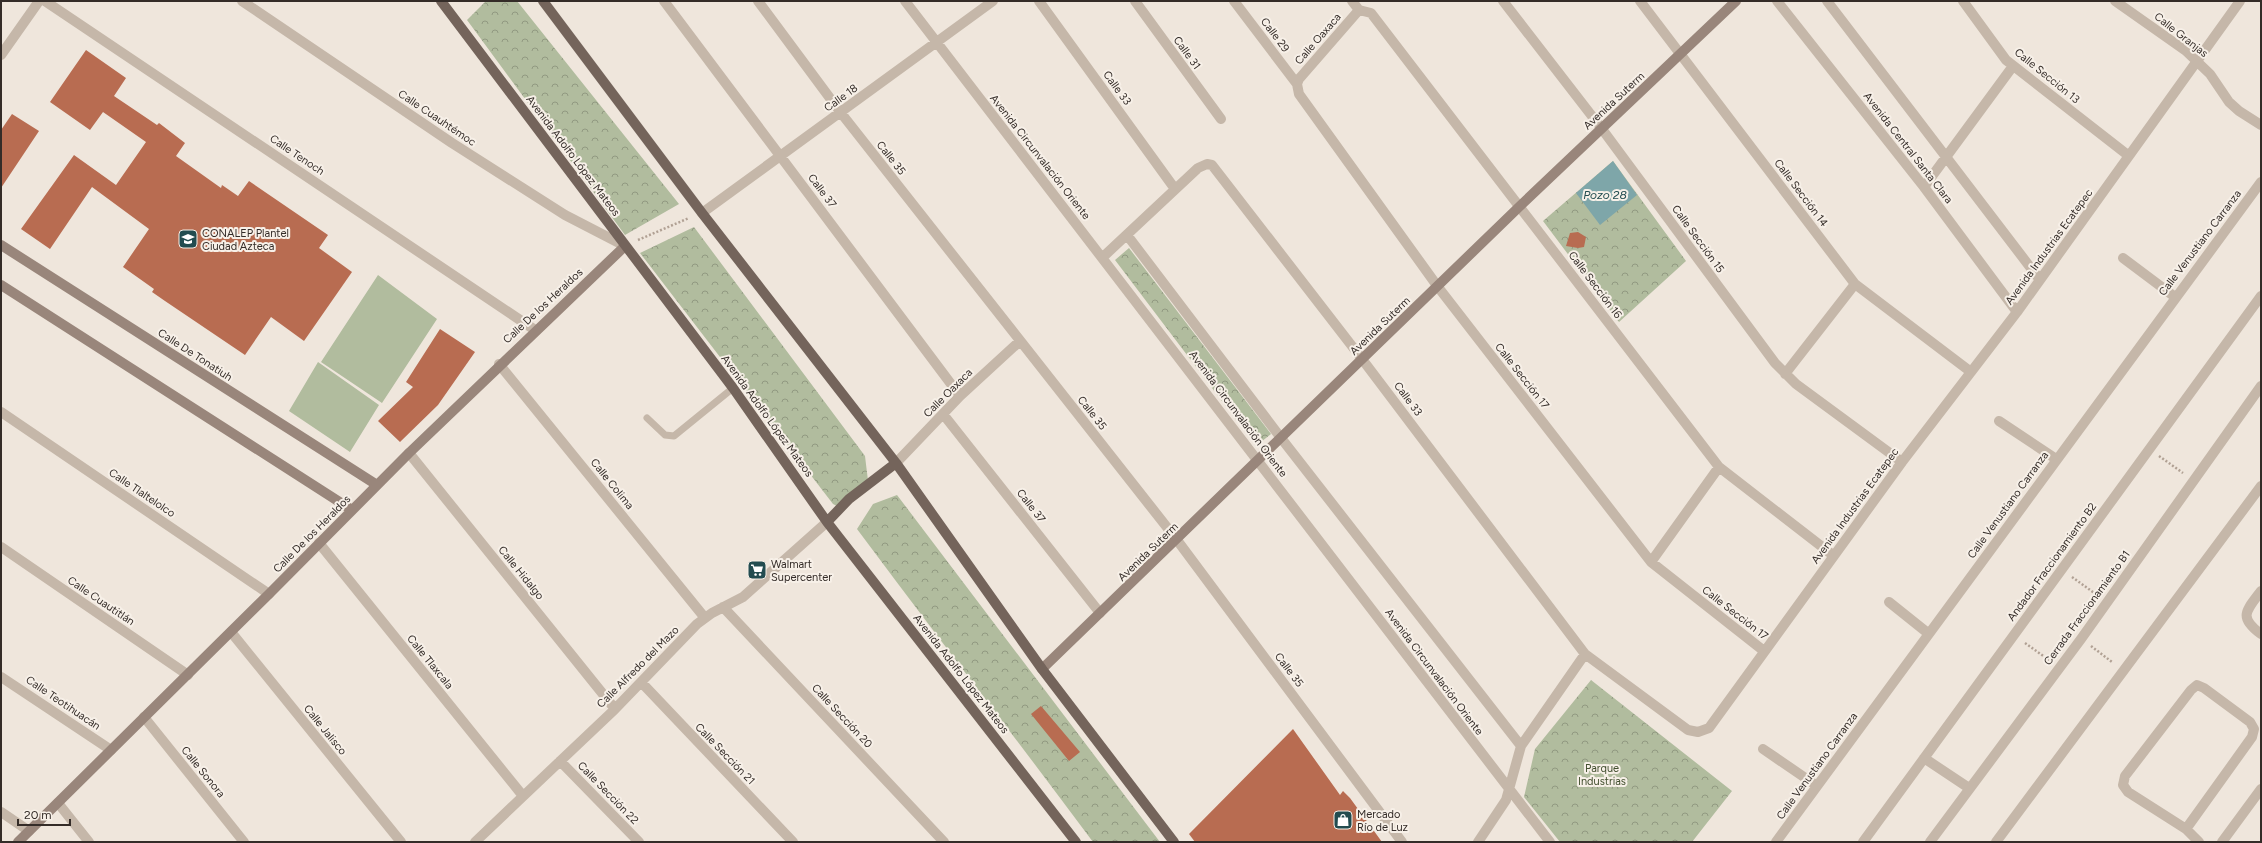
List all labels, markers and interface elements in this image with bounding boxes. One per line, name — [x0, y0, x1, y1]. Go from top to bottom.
street label: Calle Granjas — [2152, 10, 2210, 60]
street label: Calle Oaxaca — [1292, 11, 1344, 67]
street label: Calle 29 — [1258, 15, 1292, 55]
street label: Calle 31 — [1171, 34, 1203, 72]
street label: Calle Sección 13 — [2012, 46, 2082, 106]
street label: Calle 33 — [1100, 68, 1134, 108]
street label: Avenida Suterm — [1581, 69, 1647, 133]
street label: Calle 18 — [822, 81, 861, 115]
street label: Calle Cuauhtémoc — [396, 87, 478, 149]
street label: Avenida Central Santa Clara — [1861, 90, 1955, 206]
street label: Avenida Circunvalación Oriente — [987, 92, 1093, 222]
street label: Avenida Adolfo López Mateos — [523, 93, 623, 219]
street label: Calle Tenoch — [267, 132, 327, 178]
street label: Calle 35 — [874, 138, 908, 178]
street label: Calle Sección 14 — [1771, 157, 1831, 229]
street label: Calle 37 — [805, 172, 839, 211]
street label: Avenida Industrias Ecatepec — [2003, 187, 2095, 307]
water label: Pozo 28 — [1583, 188, 1627, 202]
street label: Calle Venustiano Carranza — [2156, 188, 2244, 298]
street label: Calle Sección 15 — [1669, 203, 1727, 275]
place label: CONALEP Plantel Ciudad Azteca — [202, 227, 289, 253]
school or university icon: CONALEP Plantel Ciudad Azteca — [177, 228, 199, 250]
street label: Calle Sección 16 — [1566, 249, 1624, 321]
street label: Calle De los Heraldos — [501, 266, 585, 346]
street label: Avenida Suterm — [1347, 294, 1413, 358]
street label: Calle De Tonatiuh — [155, 326, 235, 384]
street label: Calle Sección 17 — [1492, 340, 1552, 412]
street label: Avenida Circunvalación Oriente — [1186, 348, 1290, 480]
street label: Avenida Adolfo López Mateos — [718, 353, 816, 479]
street label: Calle Oaxaca — [921, 366, 975, 420]
street label: Calle 33 — [1391, 379, 1425, 419]
street label: Calle 35 — [1075, 393, 1109, 433]
street label: Avenida Industrias Ecatepec — [1809, 446, 1901, 566]
street label: Calle Venustiano Carranza — [1965, 449, 2051, 561]
street label: Calle Colima — [588, 456, 636, 512]
street label: Calle Tlaltelolco — [106, 466, 178, 520]
street label: Calle 37 — [1014, 487, 1048, 525]
street label: Calle De los Heraldos — [271, 493, 353, 575]
street label: Andador Fraccionamiento B2 — [2005, 500, 2099, 624]
street label: Avenida Suterm — [1115, 520, 1181, 584]
street label: Calle Hidalgo — [495, 544, 547, 602]
street label: Cerrada Fraccionamiento B1 — [2041, 548, 2133, 668]
place label: Walmart Supercenter — [771, 558, 832, 584]
supermarket icon: Walmart Supercenter — [746, 559, 768, 581]
street label: Calle Cuautitlán — [65, 574, 137, 628]
street label: Calle Sección 17 — [1699, 583, 1771, 643]
street label: Avenida Circunvalación Oriente — [1382, 606, 1486, 738]
street label: Avenida Adolfo López Mateos — [911, 612, 1011, 736]
street label: Calle Alfredo del Mazo — [594, 623, 682, 711]
street label: Calle Tlaxcala — [404, 632, 456, 692]
street label: Calle 35 — [1272, 650, 1306, 690]
street label: Calle Teotihuacán — [23, 673, 103, 733]
street label: Calle Sección 20 — [809, 681, 875, 751]
street label: Calle Jalisco — [301, 702, 349, 758]
street label: Calle Venustiano Carranza — [1774, 710, 1860, 822]
street label: Calle Sección 21 — [692, 721, 758, 787]
street label: Calle Sonora — [178, 744, 228, 800]
street label: Calle Sección 22 — [575, 759, 641, 827]
park label: Parque Industrias — [1578, 762, 1626, 788]
scale bar — [18, 801, 70, 827]
text: 20 m — [24, 808, 52, 822]
place label: Mercado Río de Luz — [1357, 808, 1408, 834]
shop icon: Mercado Río de Luz — [1332, 809, 1354, 831]

